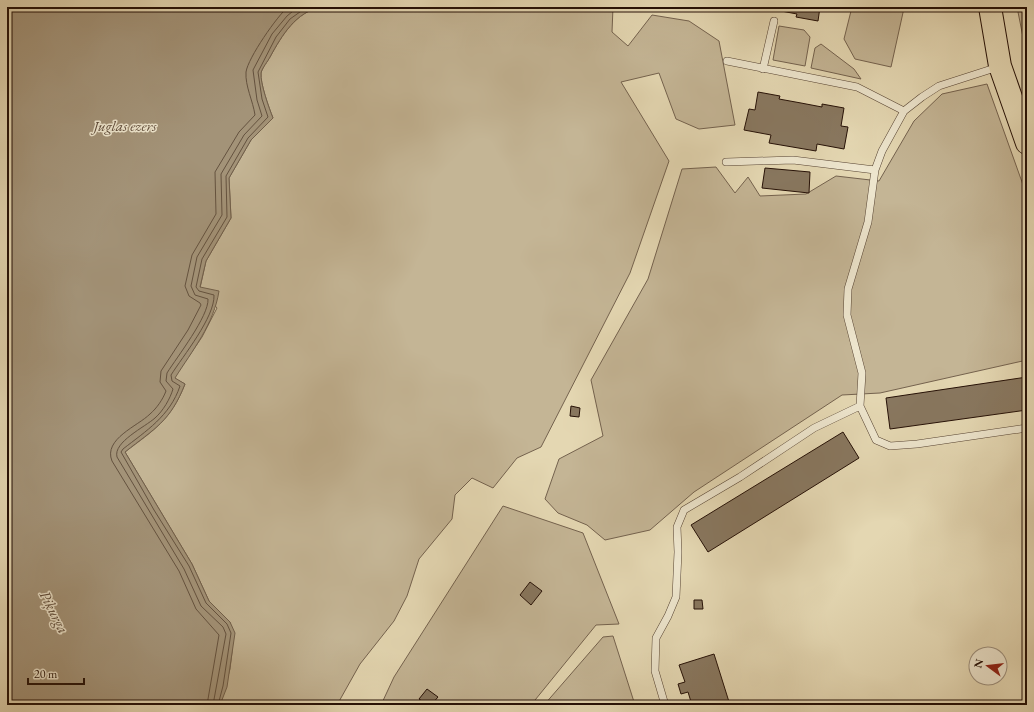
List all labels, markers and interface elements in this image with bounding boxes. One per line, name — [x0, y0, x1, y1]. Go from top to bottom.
water label: Juglas ezers — [91, 116, 157, 135]
water label: Piķurga — [36, 587, 73, 636]
north arrow — [968, 646, 1008, 686]
text: N — [970, 657, 986, 670]
scale bar — [28, 660, 84, 686]
text: 20 m — [34, 666, 58, 682]

